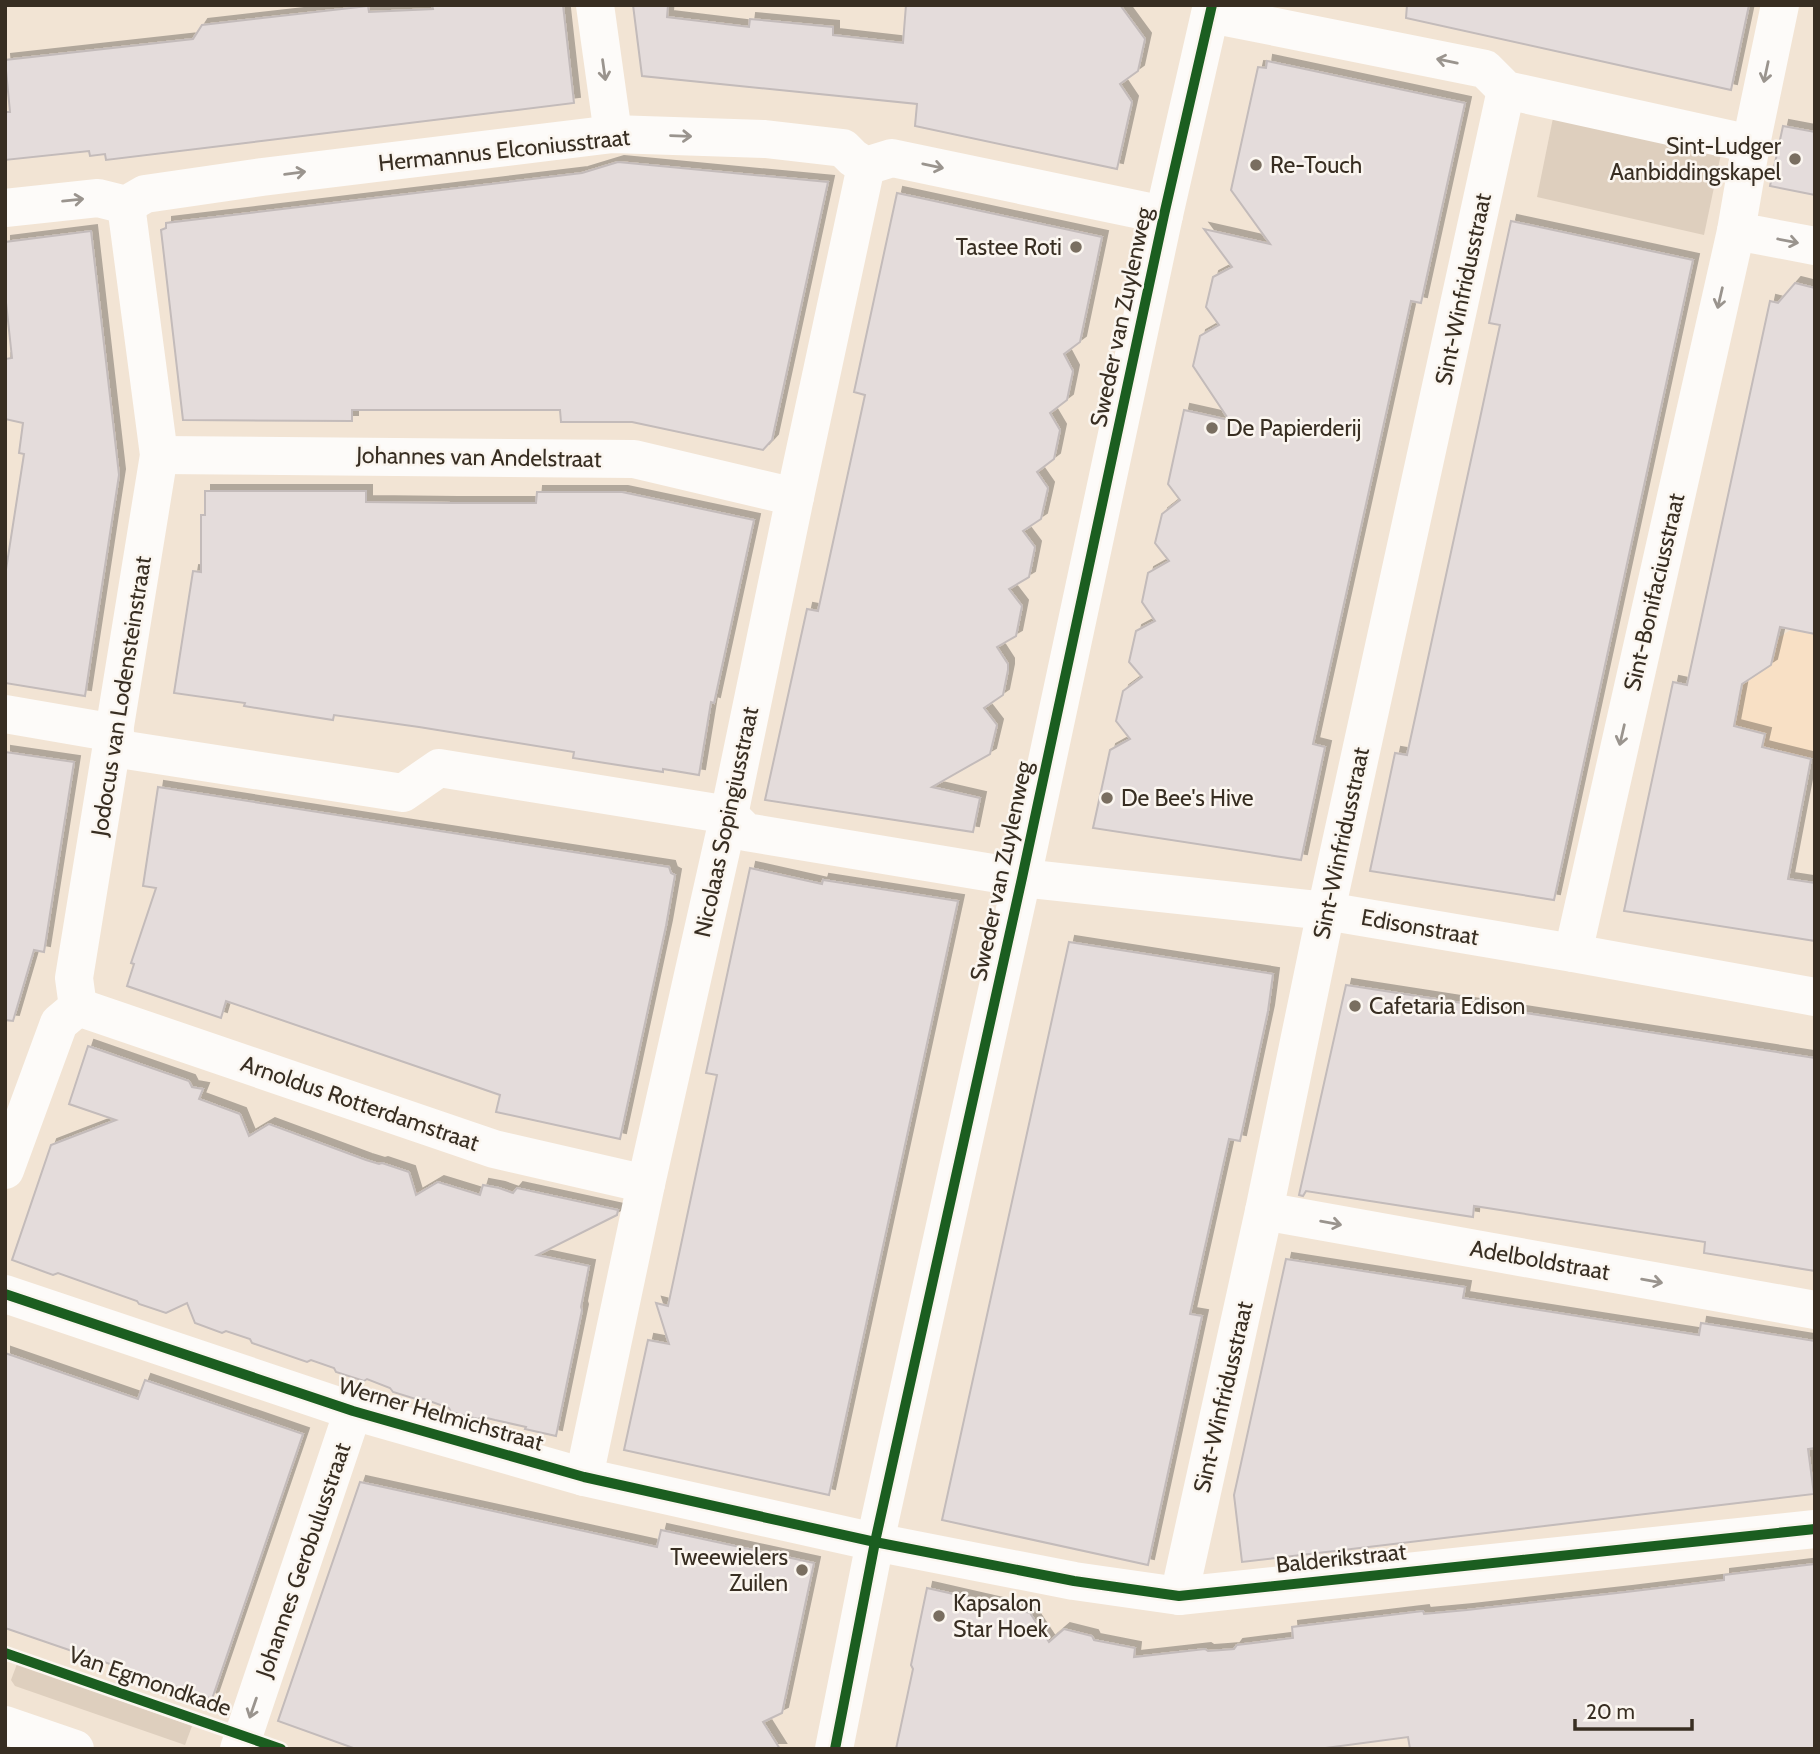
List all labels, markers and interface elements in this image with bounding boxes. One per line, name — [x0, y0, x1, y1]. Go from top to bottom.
one-way arrow — [1436, 54, 1459, 68]
one-way arrow — [597, 58, 610, 81]
one-way arrow — [1758, 60, 1772, 83]
street label: Hermannus Elconiusstraat — [377, 123, 631, 177]
one-way arrow — [669, 130, 692, 143]
place label: Sint-Ludger Aanbiddingskapel — [1610, 132, 1782, 186]
place label: Re-Touch — [1270, 151, 1362, 179]
marker: Sint-Ludger Aanbiddingskapel — [1787, 151, 1803, 167]
marker: Re-Touch — [1248, 157, 1264, 173]
one-way arrow — [921, 160, 944, 174]
one-way arrow — [283, 167, 305, 180]
street label: Sint-Winfridusstraat — [1429, 190, 1497, 388]
one-way arrow — [61, 194, 84, 207]
street label: Sweder van Zuylenweg — [1084, 204, 1158, 429]
place label: Tastee Roti — [956, 233, 1062, 261]
one-way arrow — [1776, 235, 1799, 248]
marker: Tastee Roti — [1068, 239, 1084, 255]
one-way arrow — [1713, 286, 1727, 309]
place label: De Papierderij — [1226, 414, 1361, 442]
marker: De Papierderij — [1204, 420, 1220, 436]
street label: Johannes van Andelstraat — [355, 441, 602, 473]
street label: Sint-Bonifaciusstraat — [1618, 490, 1690, 693]
street label: Jodocus van Lodensteinstraat — [85, 554, 157, 839]
street label: Nicolaas Sopingiusstraat — [688, 704, 764, 940]
one-way arrow — [1615, 723, 1628, 746]
street label: Sint-Winfridusstraat — [1307, 744, 1375, 942]
street label: Sweder van Zuylenweg — [964, 758, 1038, 983]
place label: De Bee's Hive — [1121, 784, 1254, 812]
marker: De Bee's Hive — [1099, 790, 1115, 806]
street label: Edisonstraat — [1359, 903, 1481, 951]
place label: Cafetaria Edison — [1369, 992, 1525, 1020]
marker: Cafetaria Edison — [1347, 998, 1363, 1014]
street label: Arnoldus Rotterdamstraat — [237, 1049, 483, 1157]
one-way arrow — [1320, 1217, 1342, 1230]
street label: Adelboldstraat — [1468, 1234, 1612, 1286]
one-way arrow — [1640, 1274, 1663, 1288]
street label: Sint-Winfridusstraat — [1187, 1298, 1259, 1495]
street label: Werner Helmichstraat — [335, 1371, 547, 1457]
street label: Johannes Gerobulusstraat — [249, 1439, 356, 1682]
street label: Balderikstraat — [1274, 1537, 1408, 1579]
place label: Tweewielers Zuilen — [670, 1543, 788, 1597]
marker: Tweewielers Zuilen — [794, 1562, 810, 1578]
place label: Kapsalon Star Hoek — [953, 1589, 1049, 1643]
marker: Kapsalon Star Hoek — [931, 1608, 947, 1624]
street label: Van Egmondkade — [65, 1640, 235, 1722]
scale bar — [1575, 1688, 1692, 1732]
one-way arrow — [246, 1697, 258, 1719]
text: 20 m — [1586, 1699, 1635, 1724]

